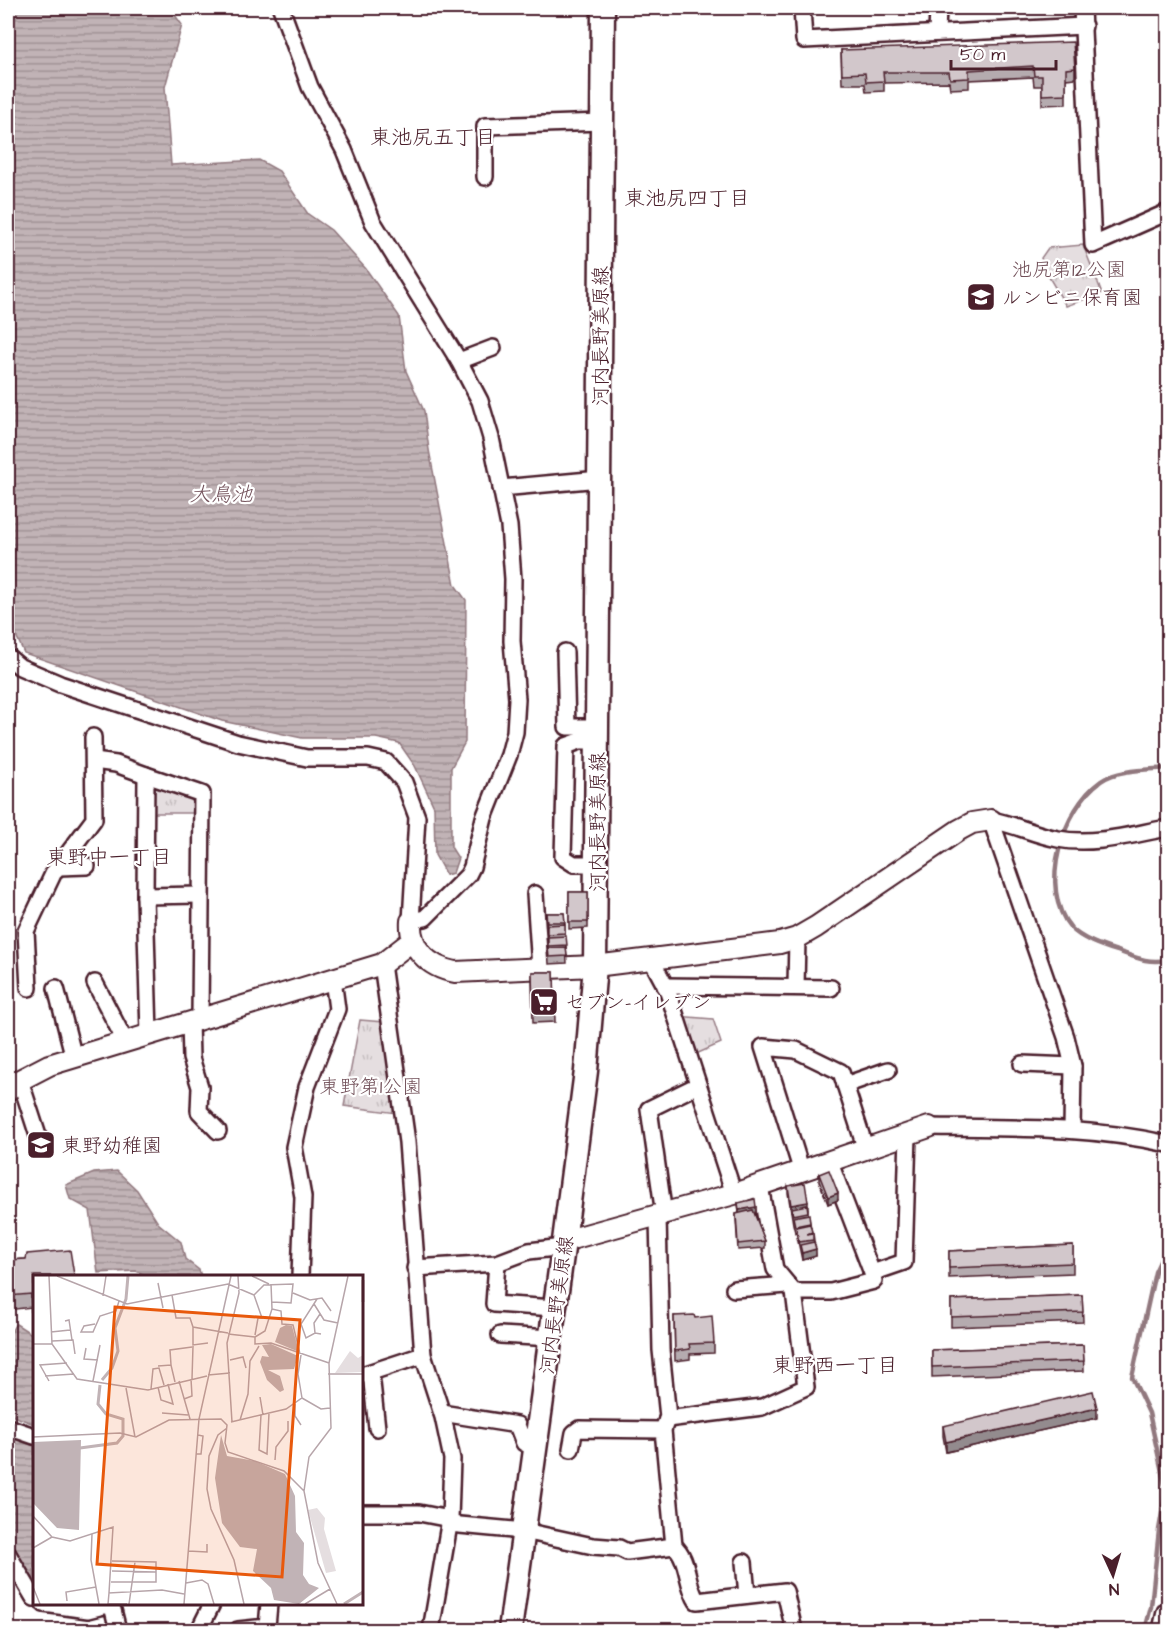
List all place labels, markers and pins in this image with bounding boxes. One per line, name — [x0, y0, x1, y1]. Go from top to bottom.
school or university icon: ルンビニ保育園 — [965, 281, 997, 313]
place label: ルンビニ保育園 — [1002, 284, 1142, 312]
supermarket icon: セブン-イレブン — [528, 986, 560, 1018]
place label: セブン-イレブン — [565, 989, 711, 1017]
school or university icon: 東野幼稚園 — [25, 1129, 57, 1161]
place label: 東野幼稚園 — [62, 1132, 162, 1160]

